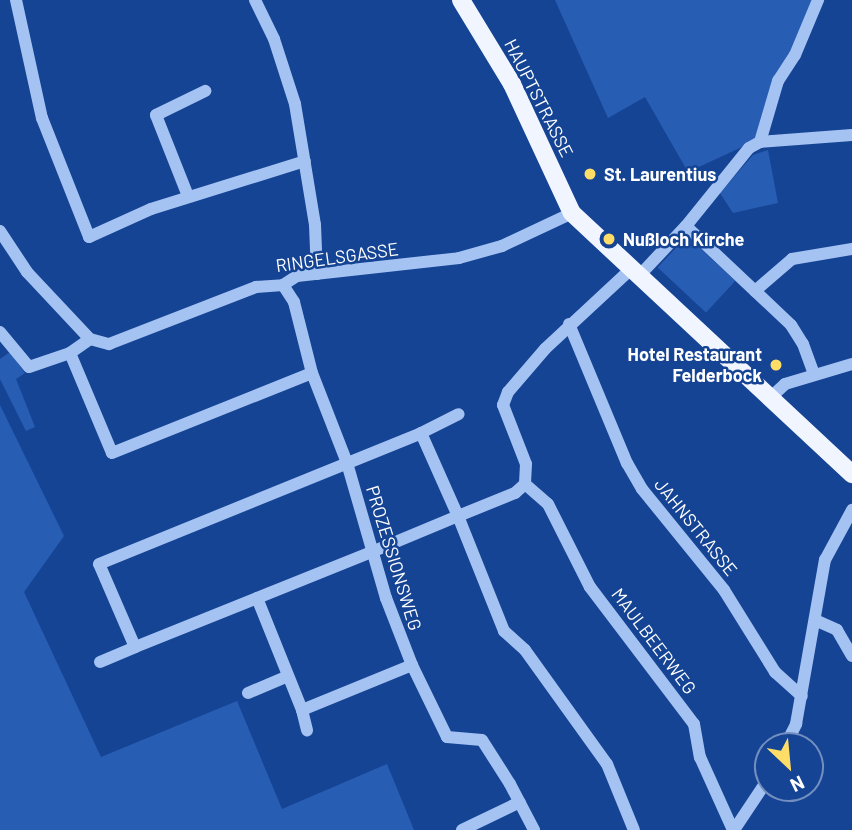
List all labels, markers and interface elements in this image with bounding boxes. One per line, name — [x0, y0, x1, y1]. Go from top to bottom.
street label: HAUPTSTRASSE — [500, 35, 578, 161]
place label: St. Laurentius — [604, 163, 716, 185]
marker: St. Laurentius — [582, 166, 598, 182]
place label: Nußloch Kirche — [623, 228, 744, 250]
marker: Nußloch Kirche — [601, 231, 617, 247]
street label: RINGELSGASSE — [274, 238, 400, 276]
place label: Hotel Restaurant Felderbock — [628, 344, 762, 386]
marker: Hotel Restaurant Felderbock — [768, 357, 784, 373]
street label: JAHNSTRASSE — [650, 474, 742, 580]
street label: PROZESSIONSWEG — [362, 483, 426, 633]
street label: MAULBEERWEG — [607, 584, 701, 698]
north arrow — [754, 732, 824, 802]
text: N — [787, 771, 808, 798]

